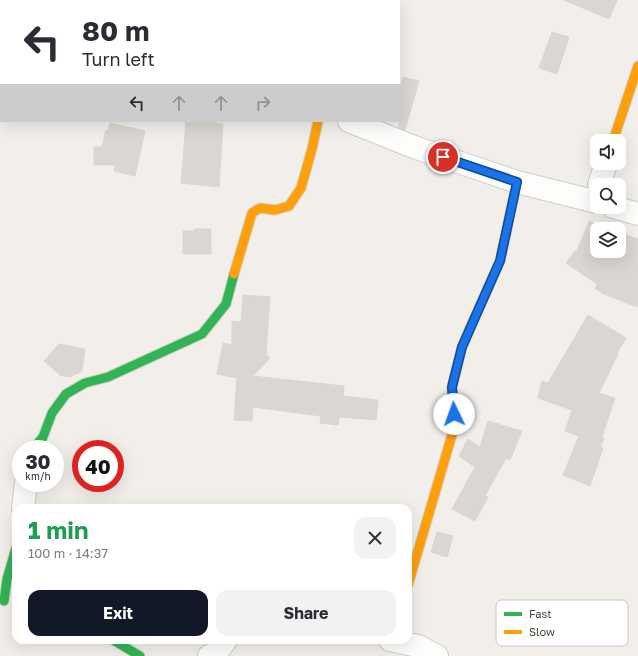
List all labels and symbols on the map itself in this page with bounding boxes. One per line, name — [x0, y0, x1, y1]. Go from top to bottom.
pin — [426, 140, 460, 174]
position arrow — [433, 393, 475, 435]
speed limit sign: 40 — [72, 440, 124, 492]
legend — [496, 600, 628, 646]
text: Fast — [529, 607, 552, 620]
text: Slow — [529, 625, 555, 638]

